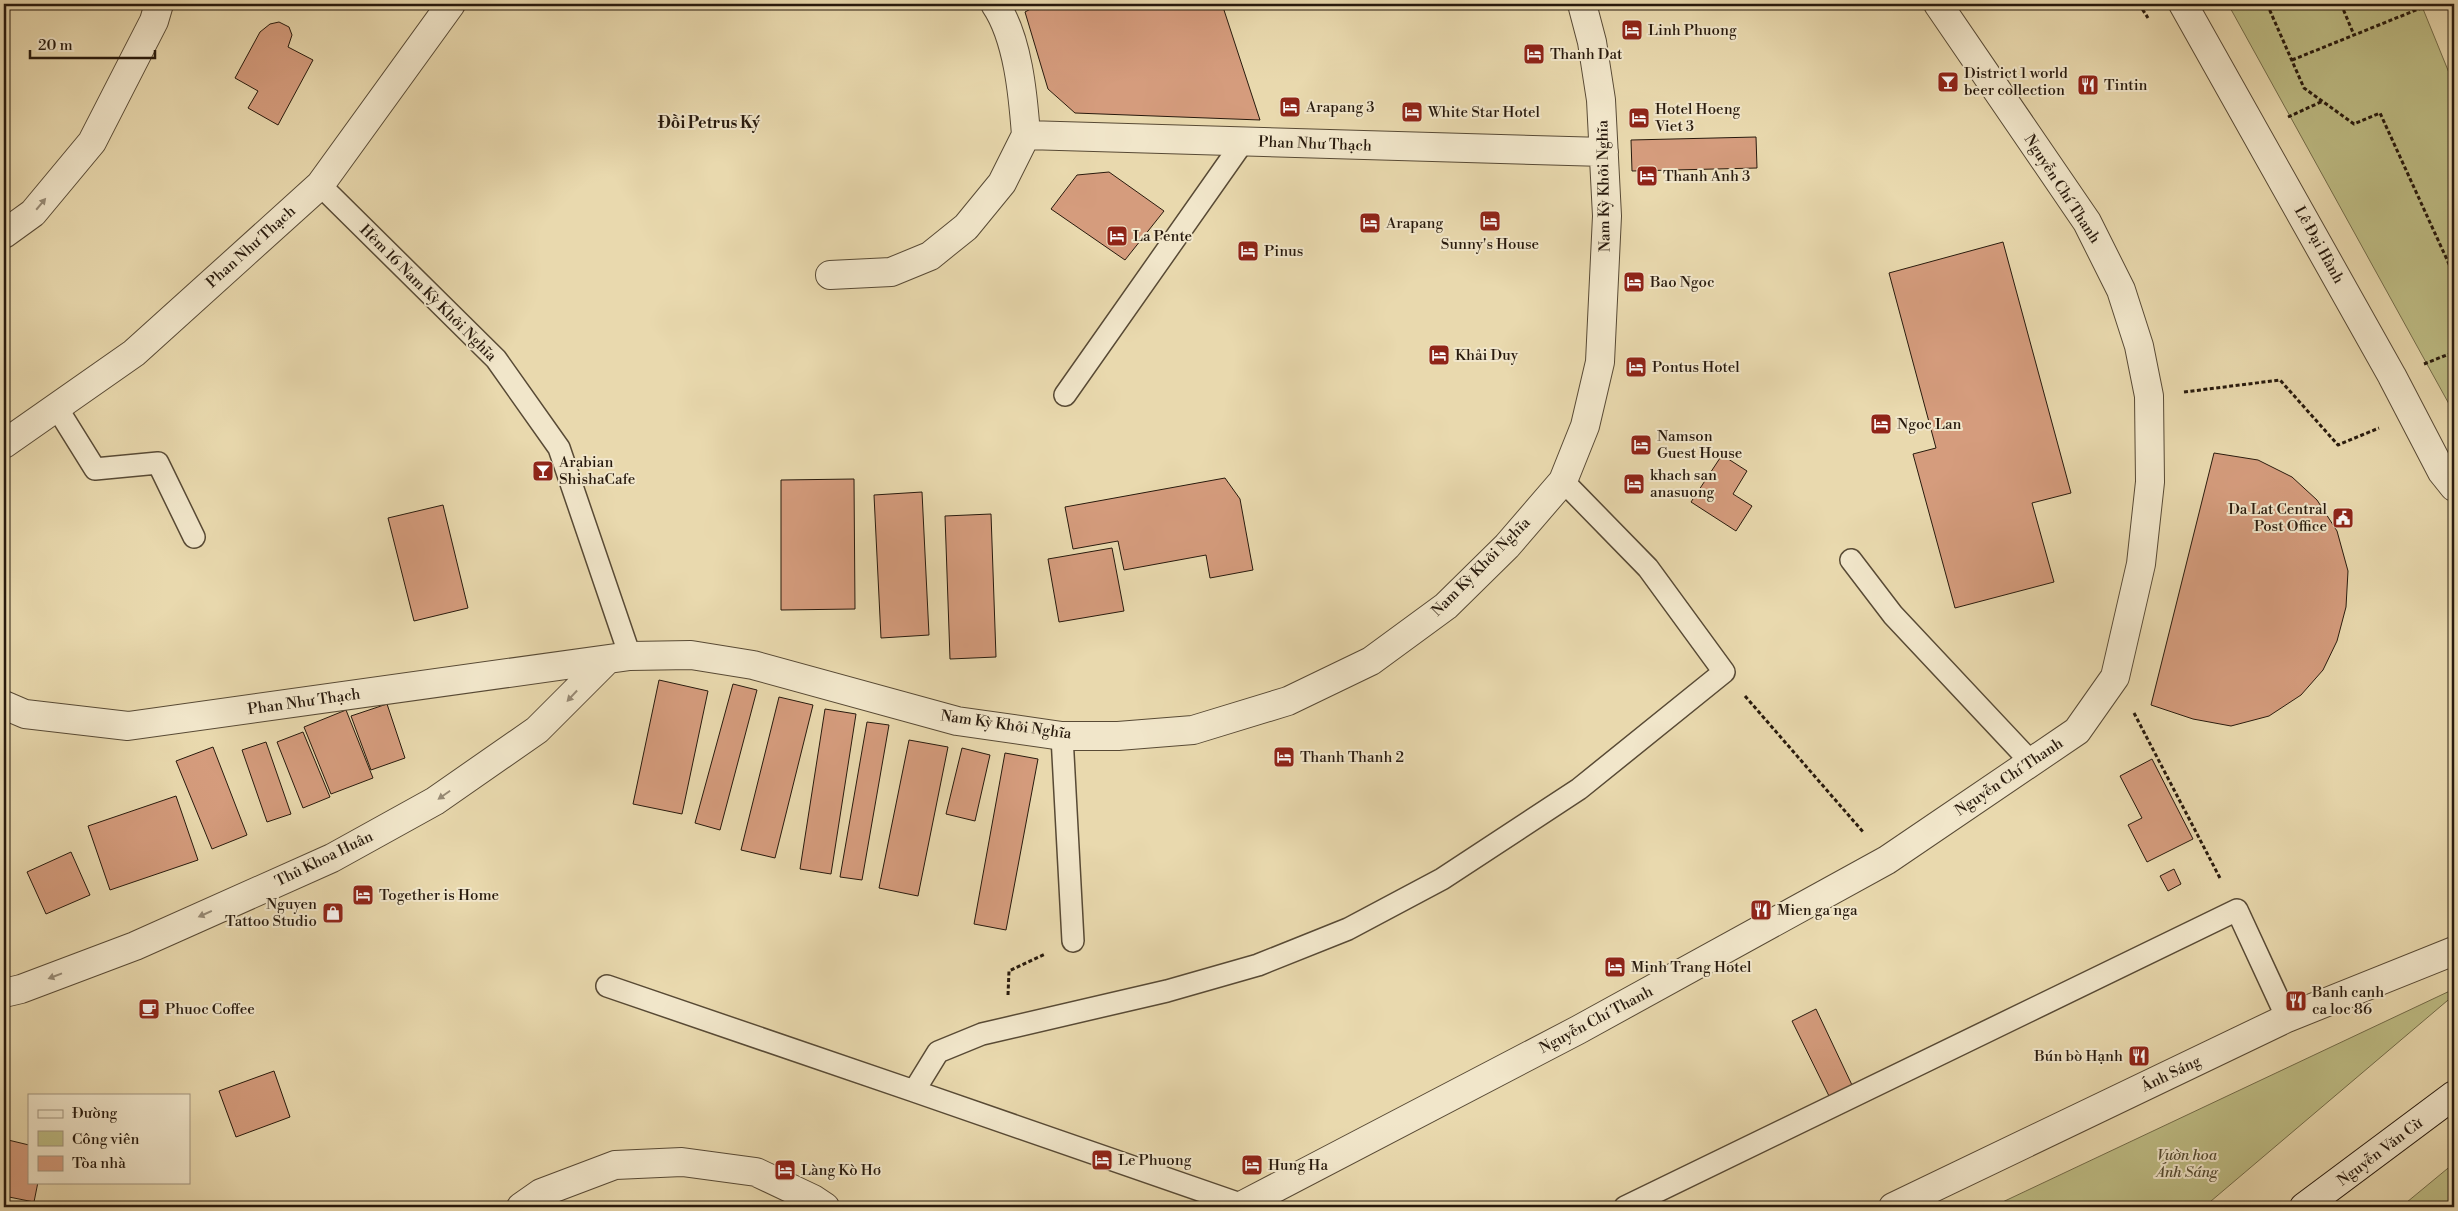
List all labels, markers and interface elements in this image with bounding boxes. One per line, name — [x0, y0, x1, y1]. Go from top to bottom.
hotel icon: Linh Phuong — [1620, 18, 1644, 42]
place label: Linh Phuong — [1648, 21, 1737, 40]
scale bar — [30, 28, 155, 60]
text: 20 m — [38, 36, 73, 55]
hotel icon: Thanh Dat — [1522, 42, 1546, 66]
place label: Thanh Dat — [1550, 45, 1623, 64]
place label: District 1 world beer collection — [1964, 64, 2068, 100]
bar icon: District 1 world beer collection — [1936, 70, 1960, 94]
restaurant icon: Tintin — [2076, 73, 2100, 97]
place label: Tintin — [2104, 76, 2148, 95]
hotel icon: Arapang 3 — [1278, 95, 1302, 119]
place label: Arapang 3 — [1305, 98, 1375, 117]
hotel icon: White Star Hotel — [1400, 100, 1424, 124]
place label: Hotel Hoeng Viet 3 — [1654, 100, 1741, 136]
place label: White Star Hotel — [1427, 103, 1541, 122]
hotel icon: Hotel Hoeng Viet 3 — [1627, 106, 1651, 130]
district label: Đồi Petrus Ký — [657, 113, 761, 133]
street label: Nam Kỳ Khởi Nghĩa — [1593, 119, 1615, 252]
street label: Nguyễn Chí Thanh — [2020, 131, 2104, 247]
street label: Phan Như Thạch — [1258, 133, 1372, 155]
hotel icon: Thanh Anh 3 — [1635, 164, 1659, 188]
place label: Thanh Anh 3 — [1663, 167, 1750, 186]
one-way arrow — [36, 197, 47, 210]
street label: Phan Như Thạch — [202, 202, 300, 292]
street label: Lê Đại Hành — [2290, 203, 2348, 287]
hotel icon: Sunny's House — [1478, 209, 1502, 233]
hotel icon: Arapang — [1358, 211, 1382, 235]
place label: Arapang — [1385, 214, 1444, 233]
street label: Hẻm 16 Nam Kỳ Khởi Nghĩa — [355, 220, 501, 366]
hotel icon: La Pente — [1105, 224, 1129, 248]
place label: La Pente — [1133, 227, 1192, 246]
place label: Sunny's House — [1441, 235, 1539, 254]
hotel icon: Pinus — [1236, 239, 1260, 263]
place label: Pinus — [1264, 242, 1303, 261]
hotel icon: Bao Ngoc — [1622, 270, 1646, 294]
place label: Bao Ngoc — [1649, 273, 1715, 292]
hotel icon: Khải Duy — [1427, 343, 1451, 367]
place label: Khải Duy — [1455, 346, 1519, 365]
hotel icon: Pontus Hotel — [1624, 355, 1648, 379]
place label: Pontus Hotel — [1652, 358, 1740, 377]
hotel icon: Ngoc Lan — [1869, 412, 1893, 436]
place label: Ngoc Lan — [1897, 415, 1962, 434]
place label: Namson Guest House — [1657, 427, 1742, 463]
hotel icon: Namson Guest House — [1629, 433, 1653, 457]
place label: Arabian ShishaCafe — [558, 453, 635, 489]
bar icon: Arabian ShishaCafe — [531, 459, 555, 483]
place label: khach san anasuong — [1650, 466, 1717, 502]
hotel icon: khach san anasuong — [1622, 472, 1646, 496]
place label: Da Lat Central Post Office — [2228, 500, 2328, 536]
public building icon: Da Lat Central Post Office — [2331, 506, 2355, 530]
street label: Nam Kỳ Khởi Nghĩa — [1428, 513, 1535, 620]
street label: Phan Như Thạch — [246, 685, 362, 719]
one-way arrow — [566, 690, 578, 702]
street label: Nam Kỳ Khởi Nghĩa — [939, 706, 1073, 744]
street label: Nguyễn Chí Thanh — [1951, 734, 2067, 820]
hotel icon: Thanh Thanh 2 — [1272, 745, 1296, 769]
place label: Thanh Thanh 2 — [1300, 748, 1404, 767]
one-way arrow — [437, 790, 451, 800]
street label: Thủ Khoa Huân — [272, 827, 376, 891]
hotel icon: Together is Home — [351, 883, 375, 907]
place label: Together is Home — [379, 886, 499, 905]
place label: Nguyen Tattoo Studio — [225, 895, 317, 931]
restaurant icon: Mien ga nga — [1749, 898, 1773, 922]
shop icon: Nguyen Tattoo Studio — [321, 901, 345, 925]
place label: Mien ga nga — [1777, 901, 1858, 920]
one-way arrow — [198, 911, 212, 919]
hotel icon: Minh Trang Hotel — [1603, 955, 1627, 979]
place label: Minh Trang Hotel — [1631, 958, 1752, 977]
one-way arrow — [48, 973, 62, 981]
street label: Nguyễn Chí Thanh — [1536, 982, 1656, 1058]
place label: Banh canh ca loc 86 — [2311, 983, 2384, 1019]
restaurant icon: Banh canh ca loc 86 — [2284, 989, 2308, 1013]
cafe icon: Phuoc Coffee — [137, 997, 161, 1021]
place label: Phuoc Coffee — [165, 1000, 255, 1019]
restaurant icon: Bún bò Hạnh — [2127, 1044, 2151, 1068]
place label: Bún bò Hạnh — [2033, 1047, 2123, 1066]
street label: Ánh Sáng — [2137, 1050, 2204, 1097]
legend — [28, 1094, 190, 1184]
text: Đường — [72, 1104, 118, 1123]
street label: Nguyễn Văn Cừ — [2334, 1113, 2427, 1190]
text: Công viên — [72, 1130, 140, 1149]
park label: Vườn hoa Ánh Sáng — [2154, 1146, 2219, 1182]
hotel icon: Le Phuong — [1090, 1148, 1114, 1172]
place label: Le Phuong — [1118, 1151, 1192, 1170]
hotel icon: Hung Ha — [1240, 1153, 1264, 1177]
text: Tòa nhà — [72, 1154, 126, 1173]
place label: Hung Ha — [1268, 1156, 1328, 1175]
hotel icon: Làng Kò Hơ — [773, 1158, 797, 1182]
place label: Làng Kò Hơ — [801, 1161, 881, 1180]

